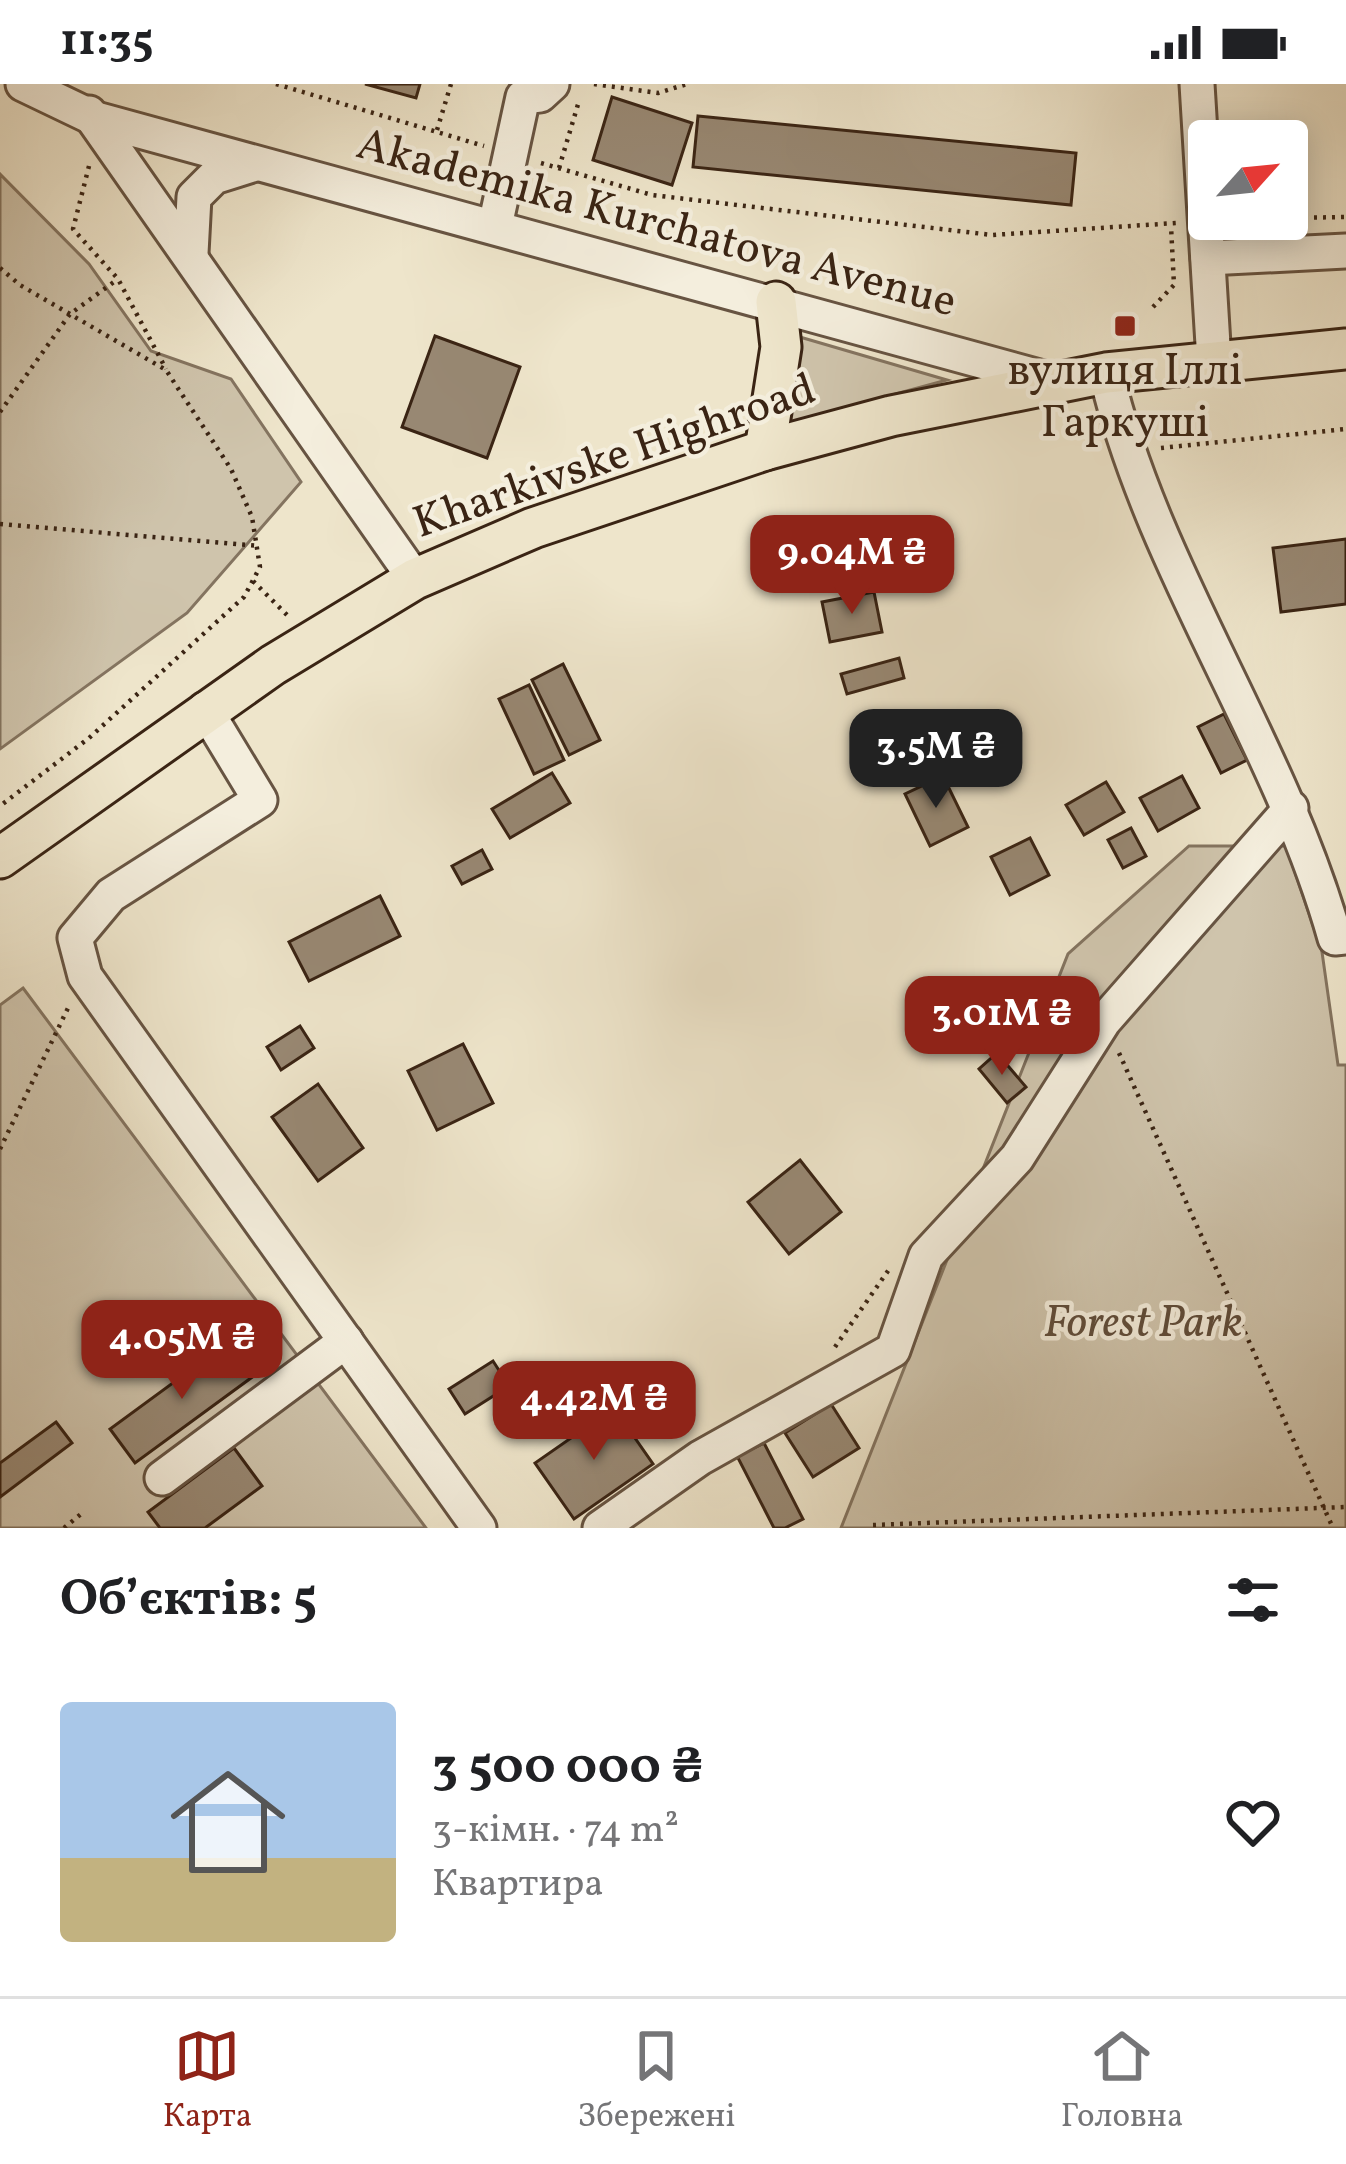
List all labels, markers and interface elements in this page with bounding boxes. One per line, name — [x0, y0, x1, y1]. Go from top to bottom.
text: 11:35 — [60, 11, 154, 74]
street label: Akademika Kurchatova Avenue — [349, 115, 963, 335]
north arrow — [1188, 120, 1308, 240]
map controls — [1188, 120, 1308, 240]
marker: вулиця Іллі Гаркуші — [1112, 313, 1138, 339]
place label: вулиця Іллі Гаркуші — [1008, 341, 1242, 456]
street label: Kharkivske Highroad — [405, 360, 825, 556]
pin: 9.04M ₴ — [741, 515, 963, 617]
text: 9.04M ₴ — [777, 527, 927, 581]
pin: 3.5M ₴ — [838, 709, 1034, 811]
text: 3.5M ₴ — [876, 721, 996, 775]
pin: 3.01M ₴ — [891, 976, 1113, 1078]
text: 3.01M ₴ — [932, 988, 1072, 1042]
park label: Forest Park — [1044, 1293, 1242, 1356]
pin: 4.05M ₴ — [71, 1300, 293, 1402]
text: 4.05M ₴ — [108, 1312, 256, 1366]
pin: 4.42M ₴ — [483, 1361, 705, 1463]
text: 4.42M ₴ — [520, 1373, 668, 1427]
text: Об’єктів: 5 — [60, 1565, 317, 1636]
icon: filters — [1220, 1567, 1286, 1633]
text: 3 500 000 ₴ — [432, 1733, 703, 1804]
icon: home — [156, 1750, 300, 1894]
icon: heart — [1220, 1789, 1286, 1855]
text: 3-кімн. · 74 m² — [432, 1804, 679, 1858]
text: Квартира — [432, 1858, 604, 1912]
tab: Карта — [163, 2023, 252, 2141]
tab: Збережені — [578, 2023, 735, 2141]
tab: Головна — [1061, 2023, 1183, 2141]

